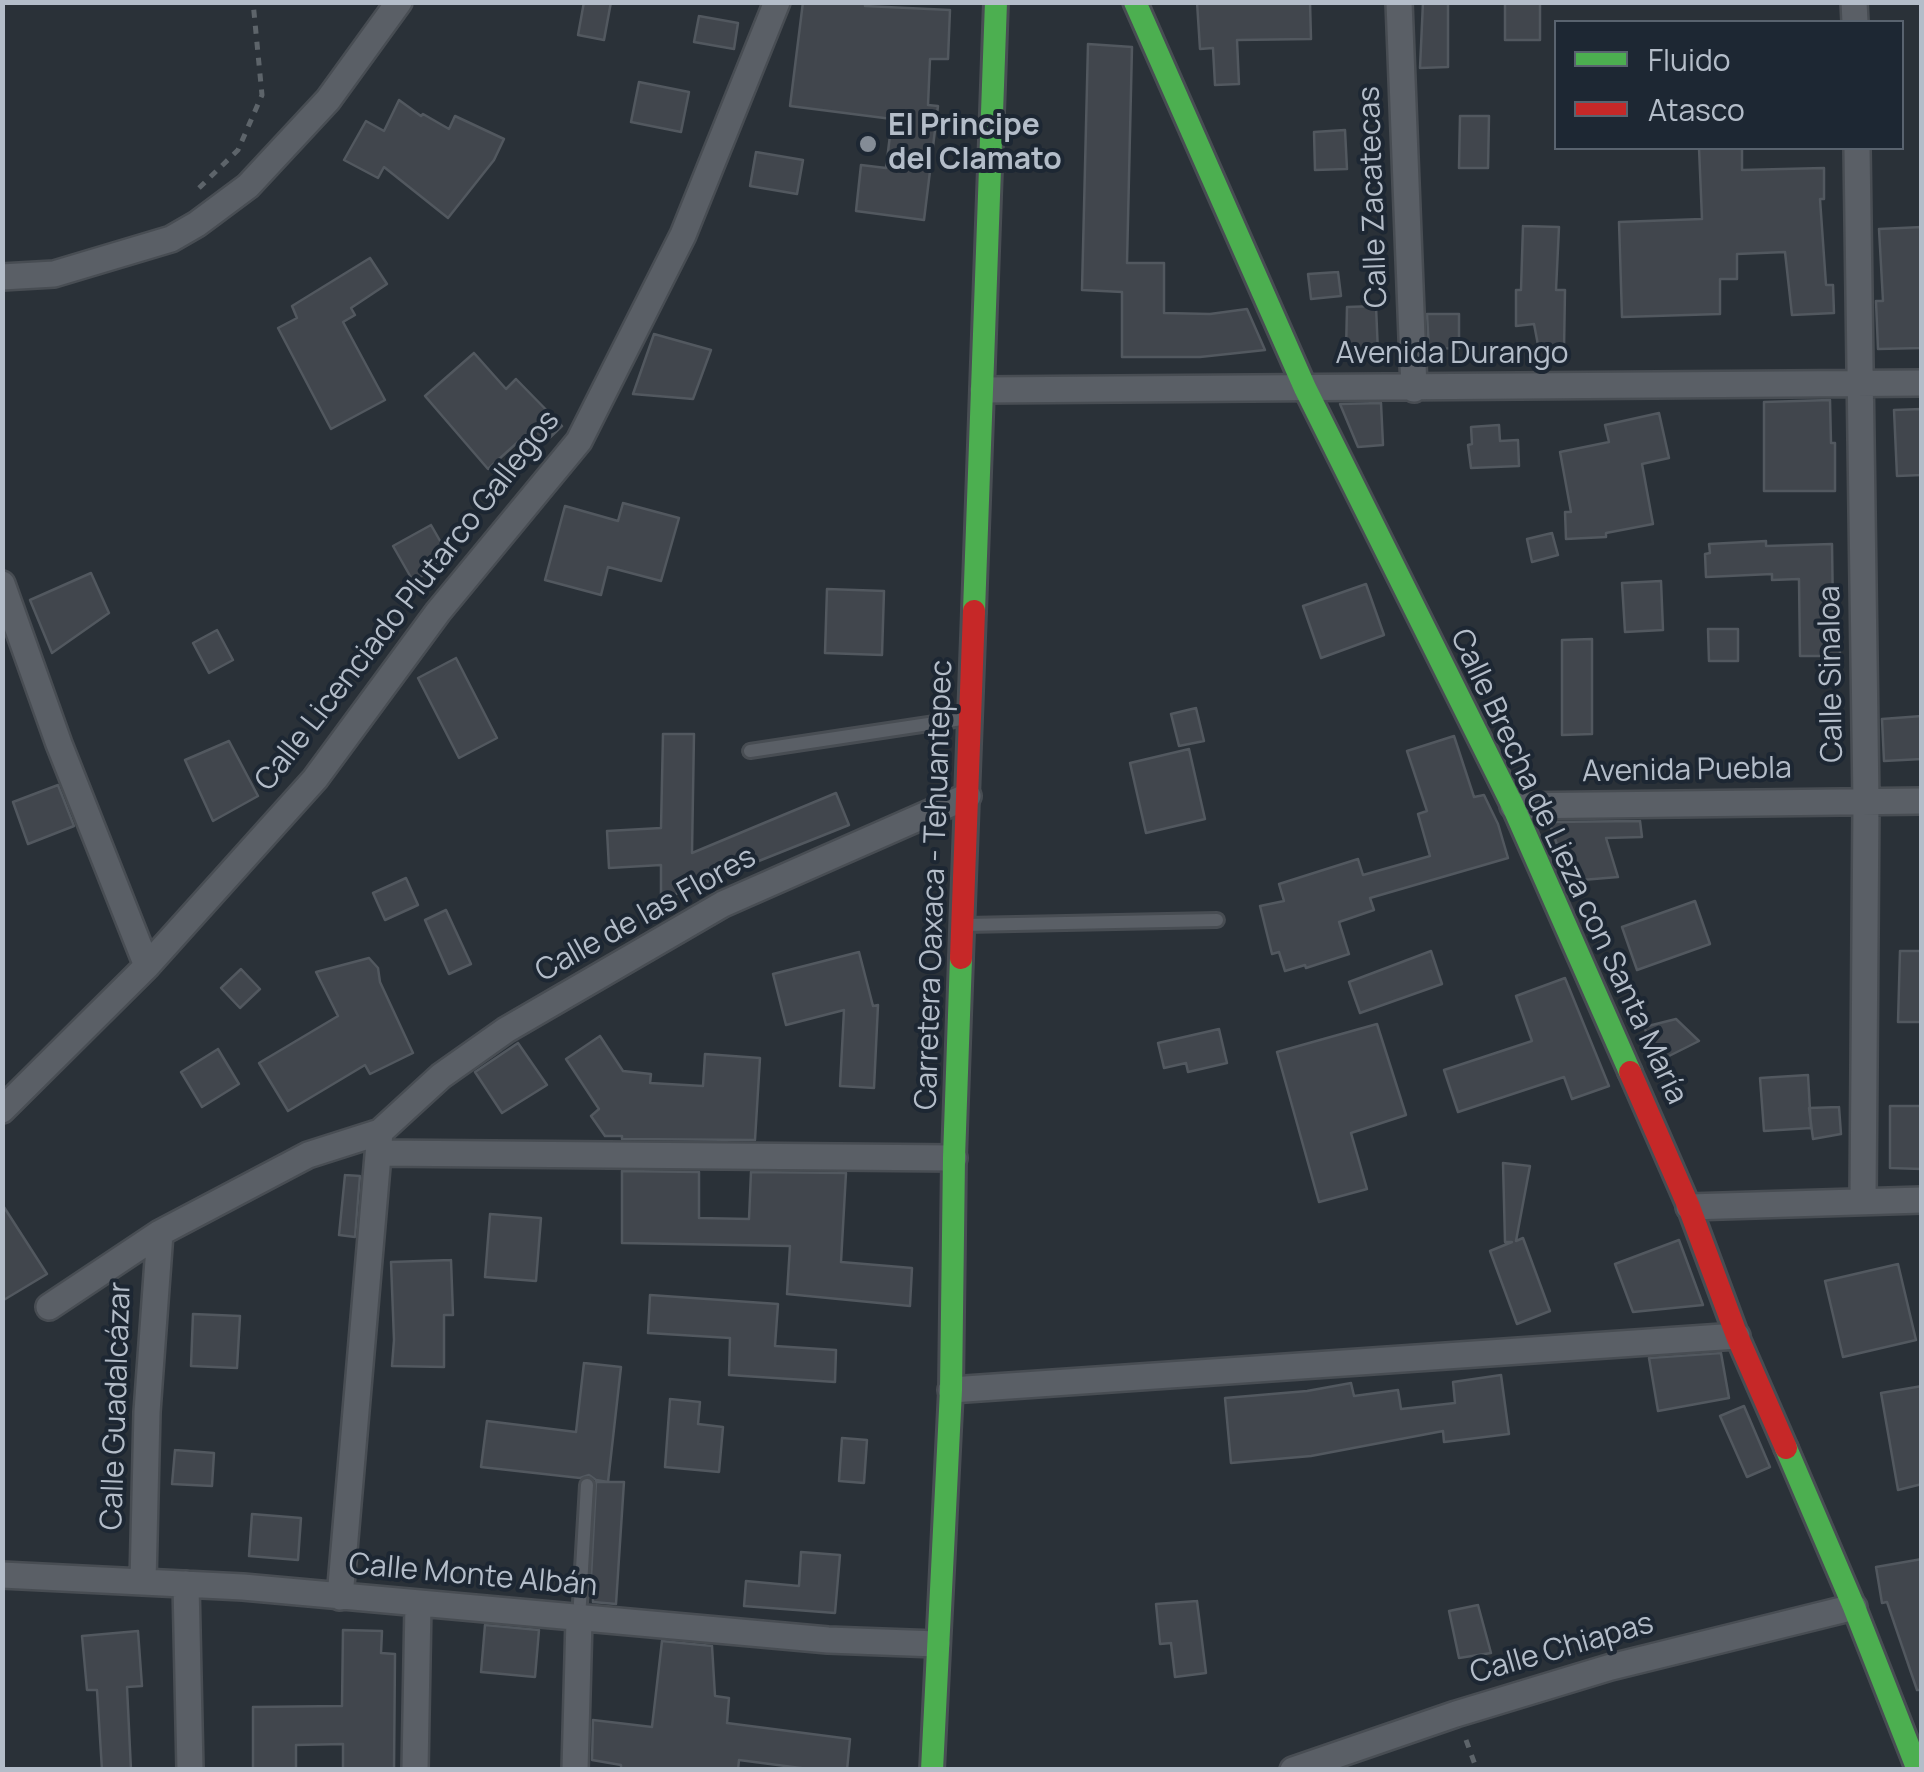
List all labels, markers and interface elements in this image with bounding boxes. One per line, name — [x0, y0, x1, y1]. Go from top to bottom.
legend — [1554, 20, 1904, 150]
text: Fluido — [1648, 39, 1730, 80]
street label: Calle Zacatecas — [1352, 86, 1396, 308]
text: Atasco — [1648, 89, 1745, 130]
place label: El Principe del Clamato — [888, 109, 1062, 180]
marker: El Principe del Clamato — [857, 133, 879, 155]
street label: Avenida Durango — [1336, 337, 1568, 373]
street label: Calle Licenciado Plutarco Gallegos — [248, 404, 568, 798]
street label: Calle Sinaloa — [1812, 585, 1852, 763]
street label: Calle Brecha de Lieza con Santa María — [1442, 624, 1694, 1110]
street label: Carretera Oaxaca - Tehuantepec — [909, 659, 961, 1111]
street label: Avenida Puebla — [1582, 751, 1792, 791]
street label: Calle de las Flores — [530, 840, 762, 990]
street label: Calle Guadalcázar — [95, 1281, 139, 1531]
street label: Calle Monte Albán — [347, 1547, 599, 1605]
street label: Calle Chiapas — [1466, 1606, 1658, 1692]

